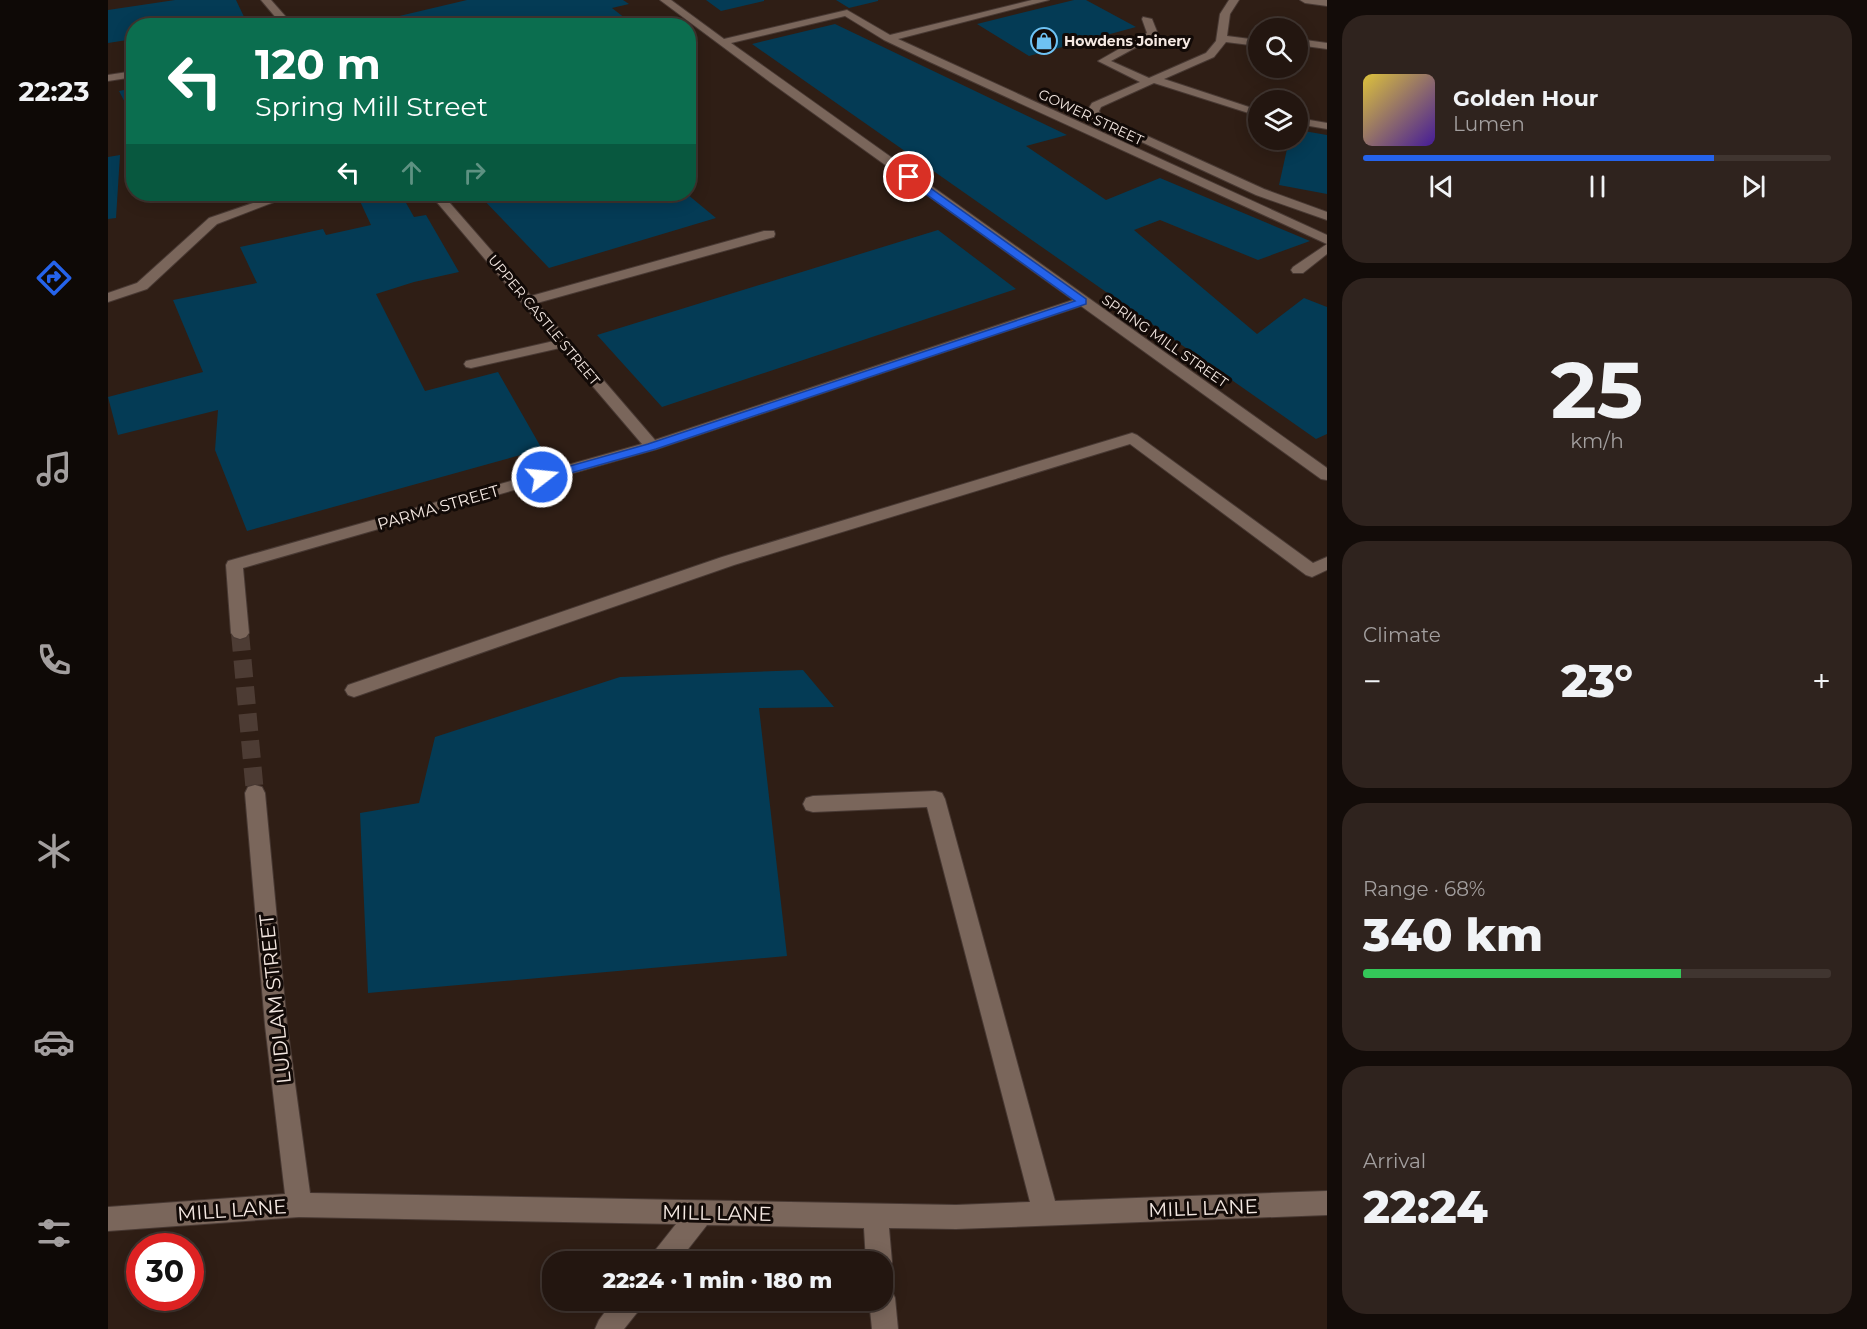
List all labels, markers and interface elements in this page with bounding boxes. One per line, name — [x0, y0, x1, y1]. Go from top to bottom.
map controls — [1248, 18, 1308, 150]
button: search — [1248, 18, 1308, 78]
shop icon: Howdens Joinery — [1029, 26, 1059, 56]
place label: Howdens Joinery — [1064, 32, 1191, 50]
text: 120 m — [255, 38, 381, 90]
icon: left — [156, 42, 234, 120]
text: 22:23 — [19, 75, 89, 108]
street label: GOWER STREET — [1035, 85, 1147, 149]
text: Golden Hour — [1453, 85, 1598, 112]
text: Spring Mill Street — [255, 90, 488, 123]
button: layers — [1248, 90, 1308, 150]
text: Lumen — [1453, 112, 1525, 136]
pin — [883, 151, 934, 202]
icon: left — [332, 156, 365, 189]
icon: ahead — [395, 156, 428, 189]
icon: right — [458, 156, 491, 189]
icon: arrive — [892, 160, 925, 193]
icon: previous — [1425, 170, 1458, 203]
icon: pause — [1581, 170, 1614, 203]
icon: next — [1737, 170, 1770, 203]
street label: UPPER CASTLE STREET — [484, 251, 604, 389]
icon: directions — [33, 257, 75, 299]
street label: SPRING MILL STREET — [1098, 291, 1232, 391]
text: 25 — [1551, 342, 1643, 438]
text: km/h — [1570, 429, 1624, 453]
position arrow — [510, 445, 574, 509]
icon: music — [33, 448, 75, 490]
street label: PARMA STREET — [375, 481, 502, 534]
text: Climate — [1363, 623, 1441, 647]
icon: phone — [33, 639, 75, 681]
text: 23° — [1561, 653, 1633, 708]
text: − — [1363, 661, 1382, 701]
text: + — [1812, 661, 1831, 701]
icon: climate — [33, 830, 75, 872]
text: Range · 68% — [1363, 877, 1485, 901]
text: 340 km — [1363, 907, 1543, 962]
street label: LUDLAM STREET — [254, 912, 296, 1085]
icon: car — [33, 1021, 75, 1063]
text: Arrival — [1363, 1149, 1426, 1173]
text: 22:24 — [1363, 1179, 1488, 1234]
street label: MILL LANE — [176, 1194, 288, 1226]
street label: MILL LANE — [1148, 1194, 1258, 1222]
street label: MILL LANE — [662, 1200, 772, 1226]
icon: filters — [33, 1212, 75, 1254]
speed limit sign: 30 — [126, 1233, 204, 1311]
text: 22:24 · 1 min · 180 m — [603, 1267, 832, 1294]

